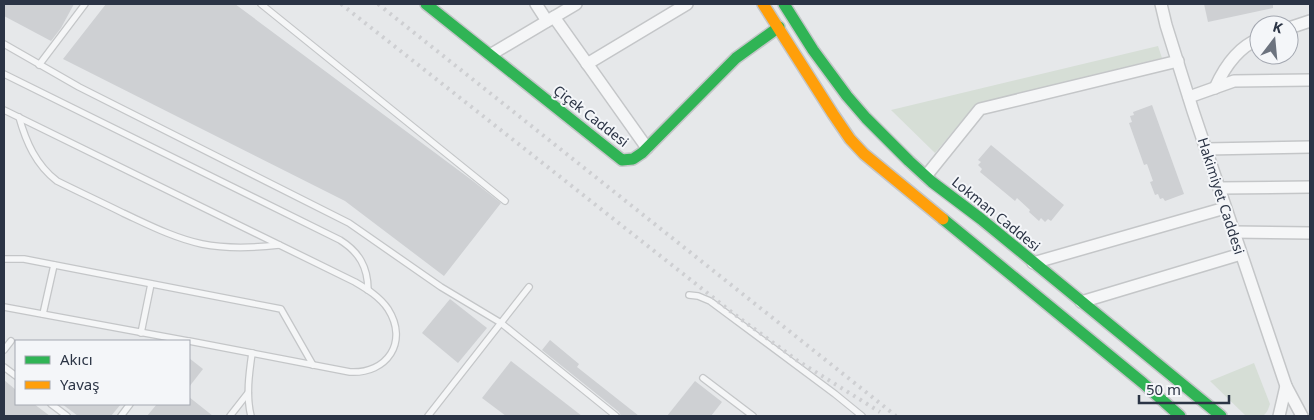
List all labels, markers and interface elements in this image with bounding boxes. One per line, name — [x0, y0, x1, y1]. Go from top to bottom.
north arrow — [1249, 15, 1299, 65]
text: K — [1271, 17, 1285, 38]
street label: Çiçek Caddesi — [550, 80, 633, 151]
street label: Hakimiyet Caddesi — [1194, 135, 1249, 257]
street label: Lokman Caddesi — [948, 172, 1045, 255]
legend — [15, 340, 190, 405]
text: Akıcı — [60, 349, 93, 369]
scale bar — [1139, 372, 1229, 404]
text: Yavaş — [60, 374, 99, 394]
text: 50 m — [1146, 379, 1181, 399]

